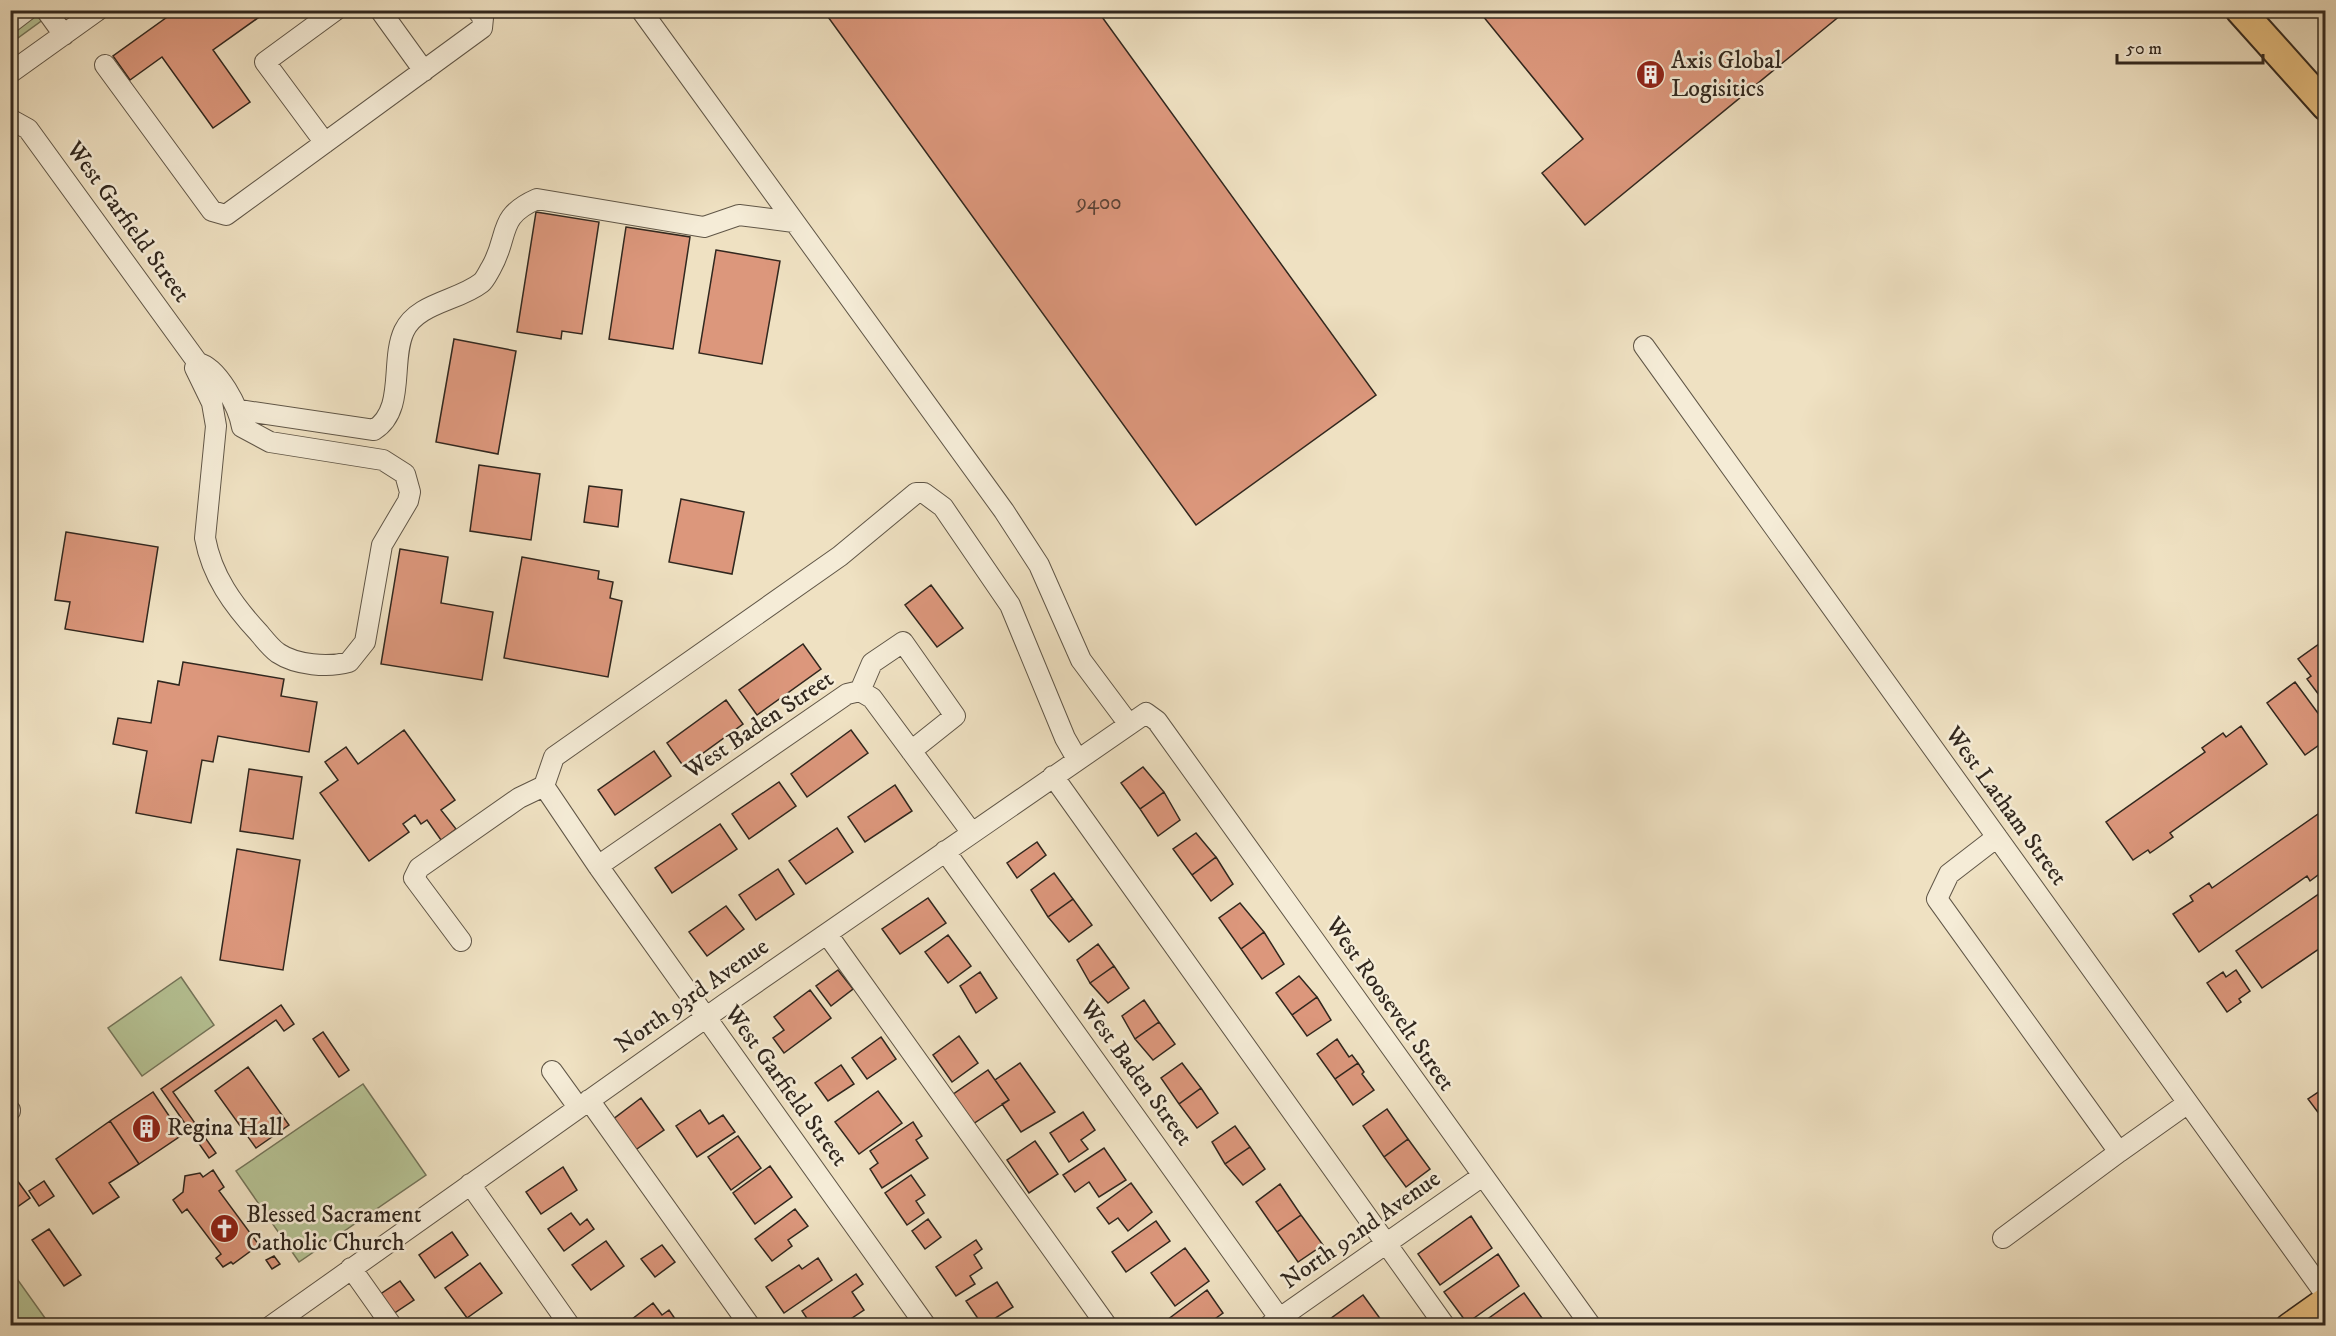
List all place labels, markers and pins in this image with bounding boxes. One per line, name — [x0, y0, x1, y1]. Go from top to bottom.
place label: Axis Global Logisitics — [1671, 46, 1782, 104]
building icon: Axis Global Logisitics — [1634, 59, 1666, 91]
building icon: Regina Hall — [130, 1112, 162, 1144]
place label: Regina Hall — [167, 1113, 284, 1143]
place label: Blessed Sacrament Catholic Church — [246, 1200, 422, 1258]
church icon: Blessed Sacrament Catholic Church — [209, 1213, 241, 1245]

